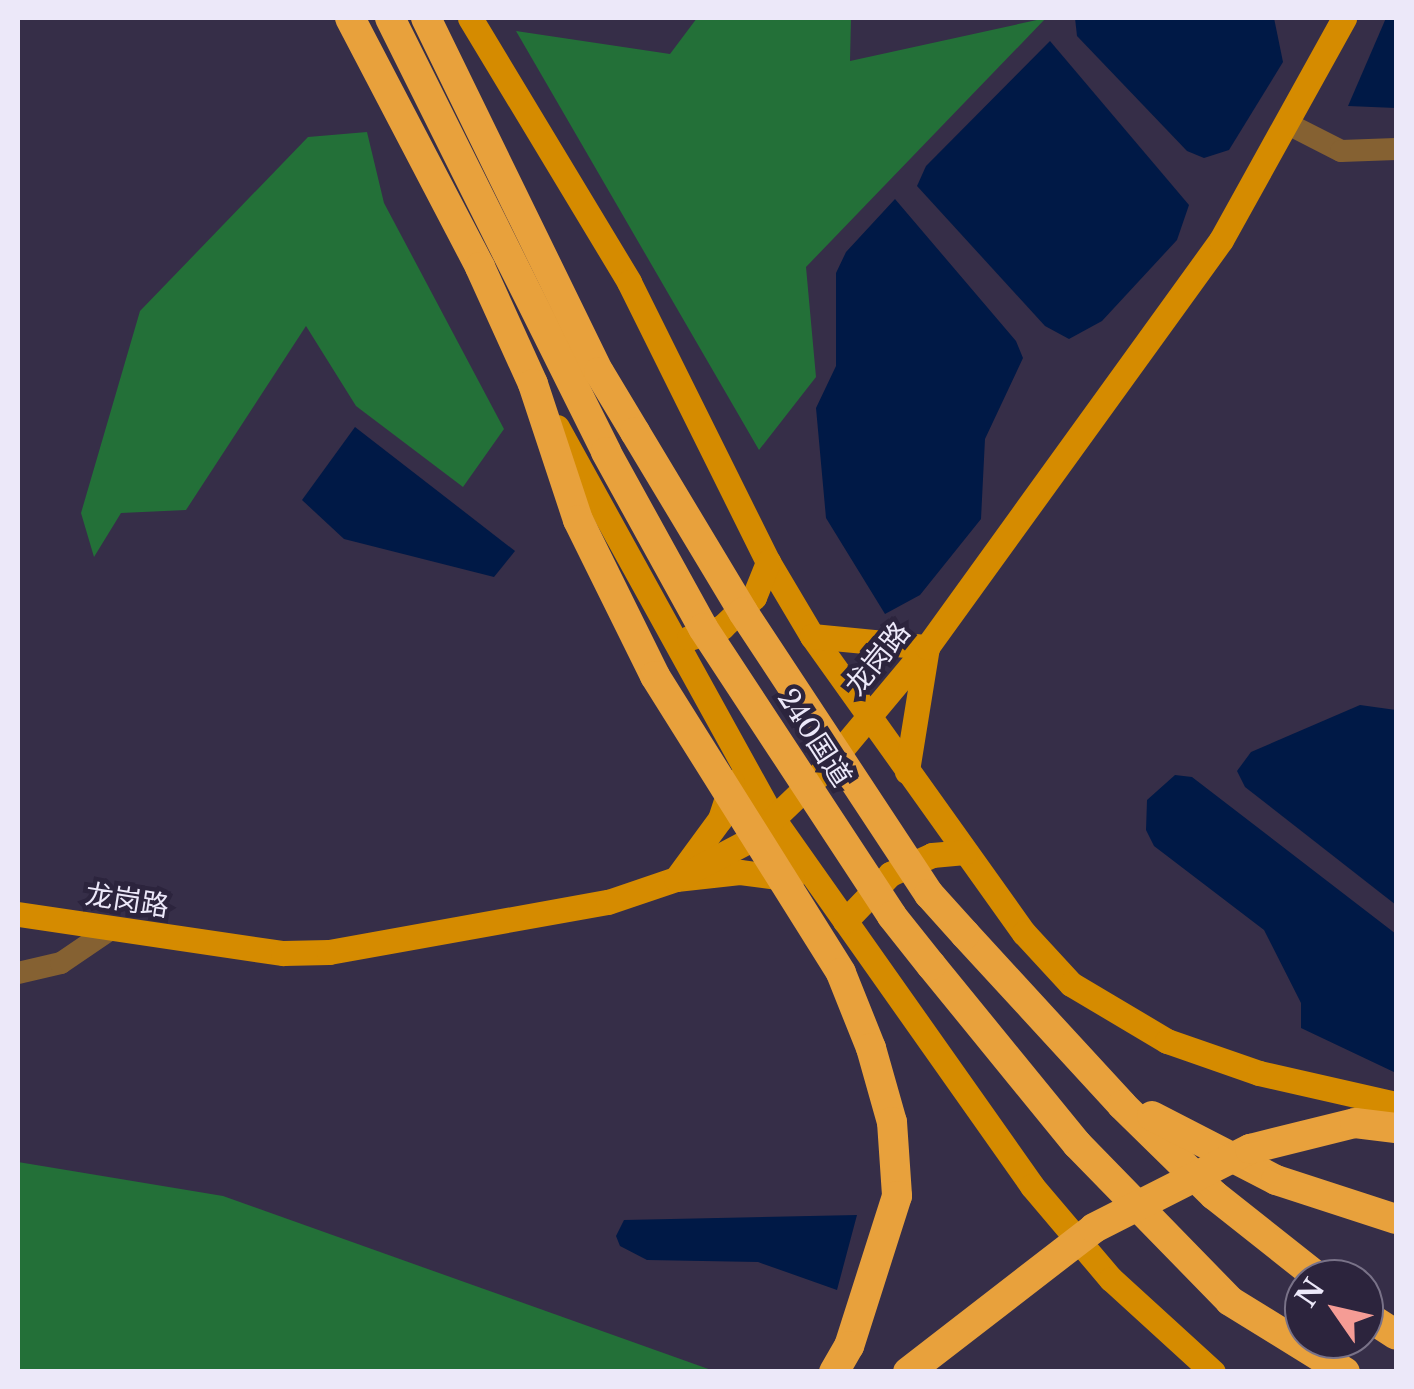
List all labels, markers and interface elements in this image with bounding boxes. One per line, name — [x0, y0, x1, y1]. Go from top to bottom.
street label: 龙岗路 — [839, 616, 917, 702]
street label: 240国道 — [770, 683, 858, 793]
street label: 龙岗路 — [83, 878, 171, 924]
north arrow — [1284, 1259, 1384, 1359]
text: N — [1288, 1272, 1332, 1314]

